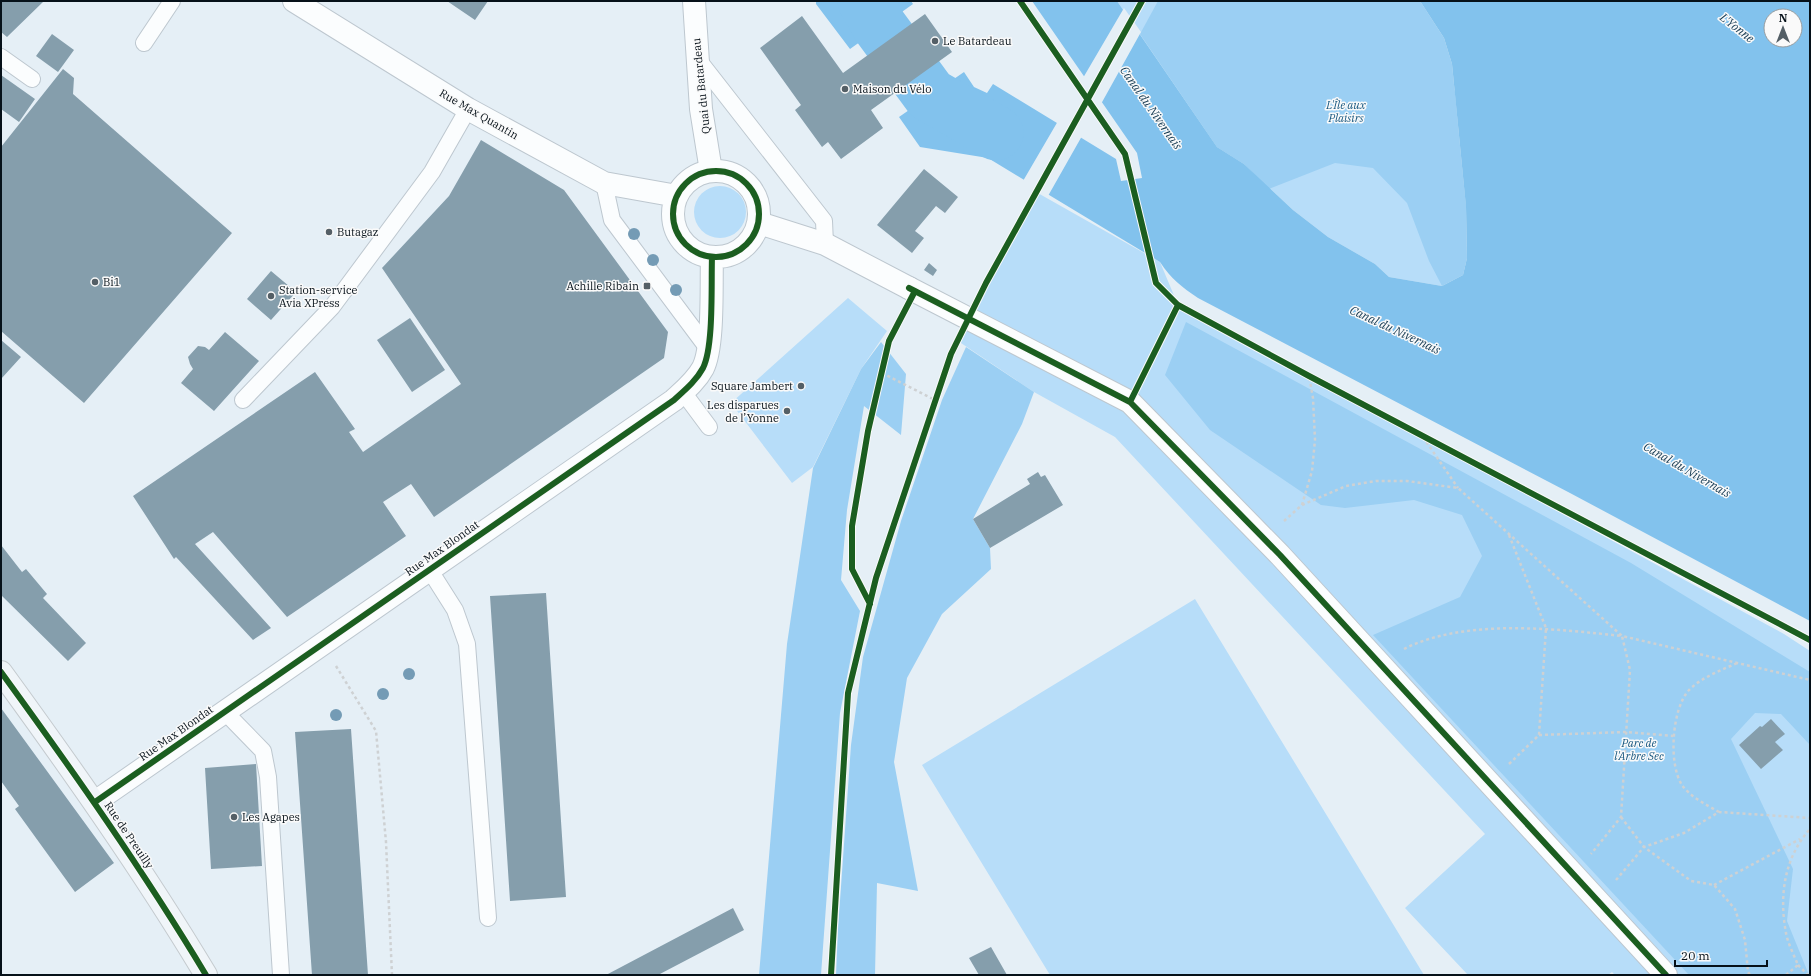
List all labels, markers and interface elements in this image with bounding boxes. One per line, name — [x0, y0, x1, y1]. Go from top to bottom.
north arrow — [1763, 8, 1803, 48]
water label: L'Yonne — [1716, 9, 1758, 46]
text: N — [1779, 11, 1788, 25]
place label: Le Batardeau — [943, 34, 1012, 48]
marker: Le Batardeau — [930, 36, 940, 46]
street label: Quai du Batardeau — [689, 37, 713, 135]
water label: Canal du Nivernais — [1117, 63, 1186, 153]
place label: Maison du Vélo — [853, 82, 931, 96]
marker: Maison du Vélo — [840, 84, 850, 94]
street label: Rue Max Quantin — [437, 86, 521, 142]
park label: L'Île aux Plaisirs — [1325, 98, 1367, 125]
place label: Butagaz — [337, 225, 379, 239]
marker: Butagaz — [324, 227, 334, 237]
place label: Bi1 — [103, 275, 120, 289]
marker: Bi1 — [90, 277, 100, 287]
place label: Achille Ribain — [566, 279, 639, 293]
marker: Achille Ribain — [642, 281, 652, 291]
place label: Station-service Avia XPress — [279, 283, 358, 310]
marker: Station-service Avia XPress — [266, 291, 276, 301]
water label: Canal du Nivernais — [1348, 302, 1443, 357]
place label: Square Jambert — [711, 379, 793, 393]
marker: Square Jambert — [796, 381, 806, 391]
place label: Les disparues de l’Yonne — [707, 398, 779, 425]
marker: Les disparues de l’Yonne — [782, 406, 792, 416]
water label: Canal du Nivernais — [1641, 439, 1734, 501]
street label: Rue Max Blondat — [402, 517, 482, 579]
street label: Rue Max Blondat — [136, 702, 216, 764]
park label: Parc de l'Arbre Sec — [1614, 736, 1664, 763]
street label: Rue de Preuilly — [101, 799, 157, 871]
place label: Les Agapes — [242, 810, 300, 824]
marker: Les Agapes — [229, 812, 239, 822]
scale bar — [1675, 942, 1767, 968]
text: 20 m — [1681, 948, 1710, 963]

